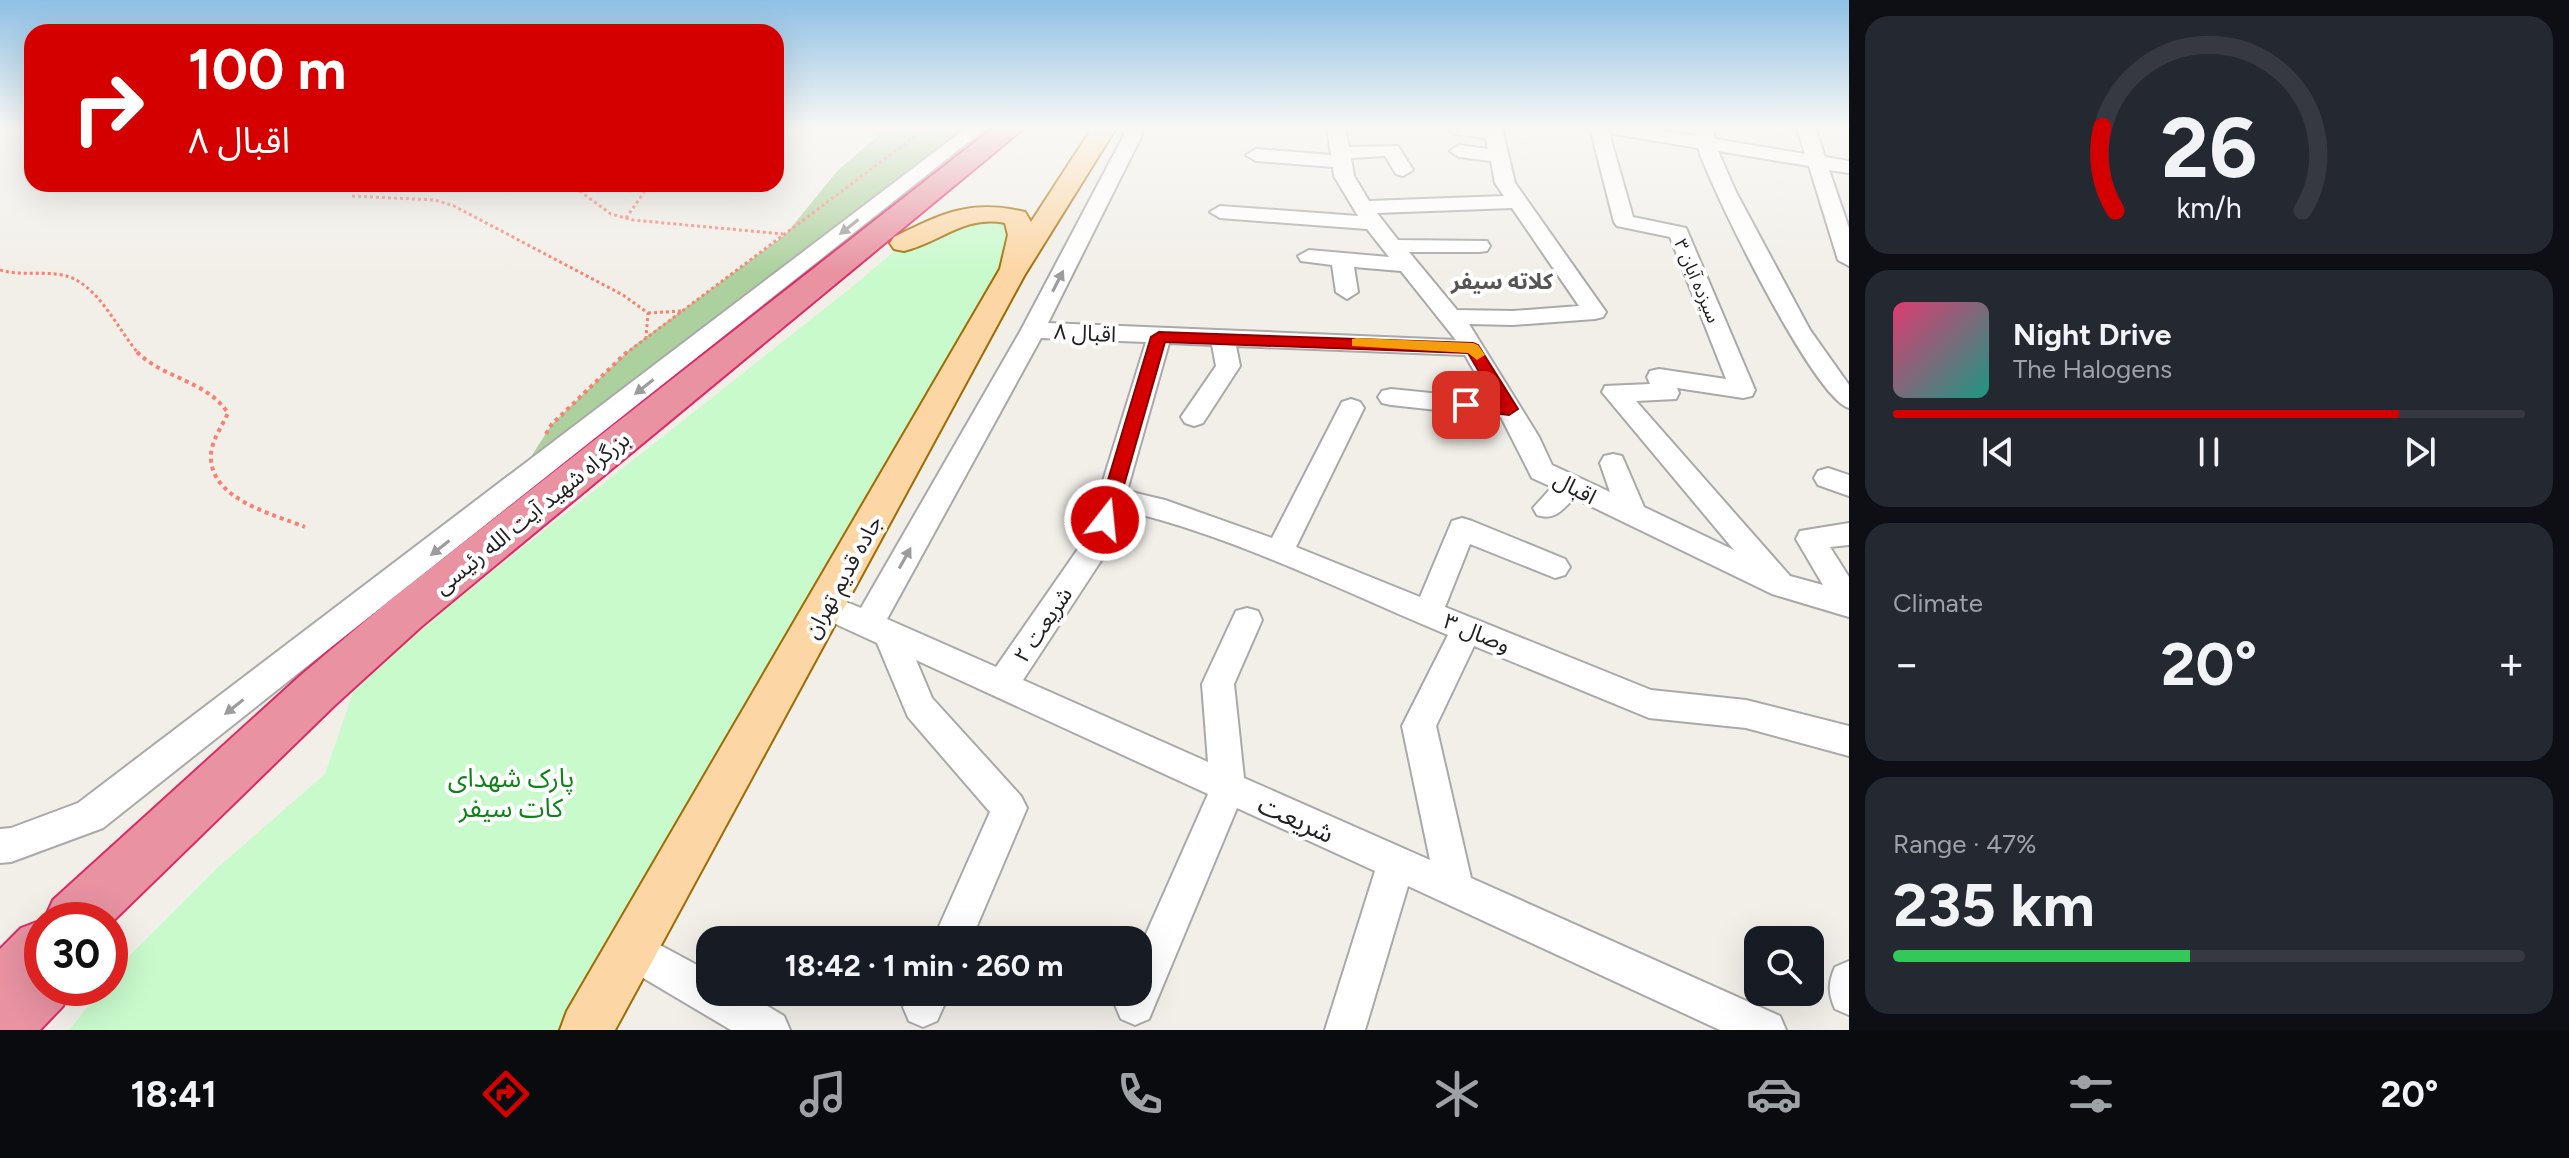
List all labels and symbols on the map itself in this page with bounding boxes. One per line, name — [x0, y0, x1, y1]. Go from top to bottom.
one-way arrow — [839, 219, 859, 235]
street label: سیزده آبان ۳ — [1669, 236, 1725, 326]
district label: کلاته سیفر — [1450, 268, 1554, 295]
one-way arrow — [1052, 270, 1065, 293]
street label: اقبال ۸ — [1053, 318, 1117, 348]
pin — [1432, 371, 1500, 439]
one-way arrow — [634, 379, 654, 395]
street label: بزرگراه شهید آیت الله رئیسی — [429, 426, 635, 600]
street label: اقبال — [1549, 466, 1601, 510]
position arrow — [1063, 478, 1147, 562]
street label: جاده قدیم تهران — [798, 511, 890, 645]
one-way arrow — [430, 539, 450, 555]
one-way arrow — [898, 547, 912, 569]
street label: شریعت ۲ — [1008, 582, 1078, 668]
street label: وصال ۳ — [1440, 607, 1514, 659]
one-way arrow — [224, 698, 244, 714]
park label: پارک شهدای کات سیفر — [448, 762, 574, 824]
street label: شریعت — [1253, 788, 1339, 850]
speed limit sign: 30 — [24, 902, 128, 1006]

